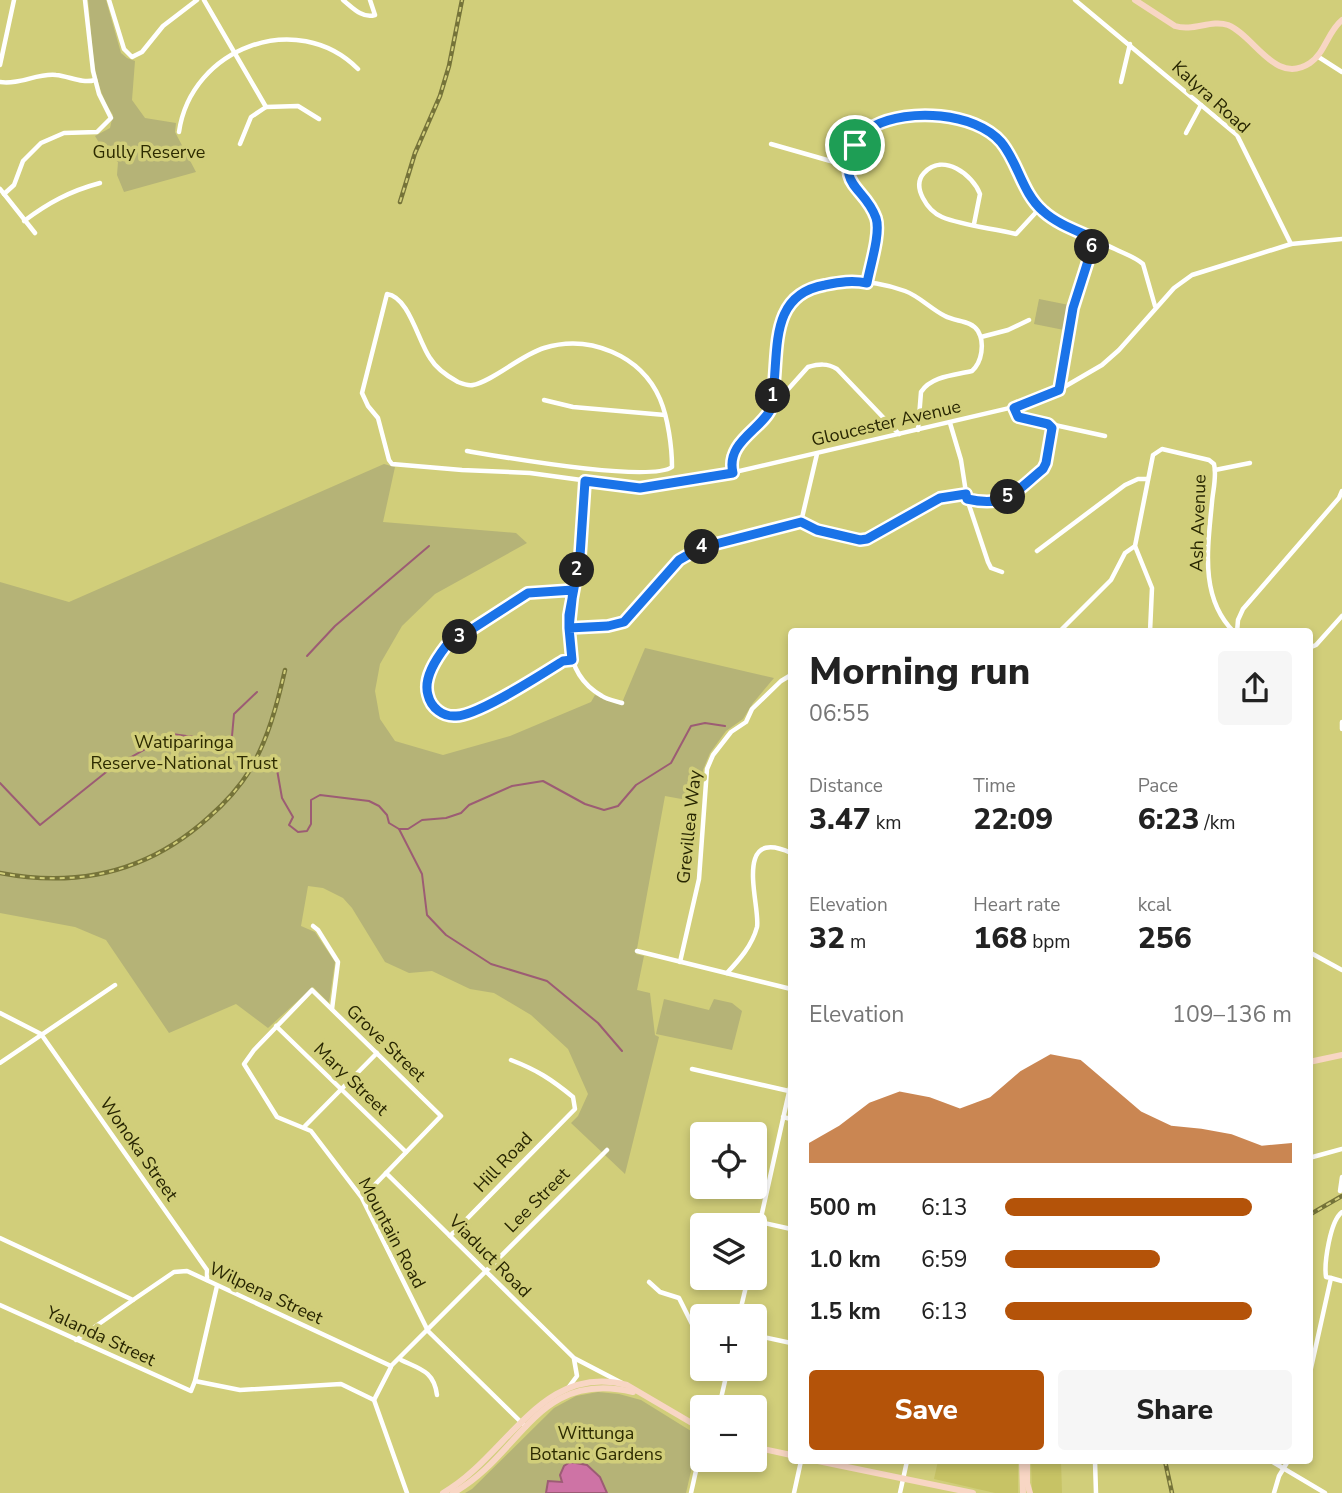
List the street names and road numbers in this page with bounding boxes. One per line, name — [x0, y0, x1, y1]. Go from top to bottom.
street label: Kalyra Road — [1167, 55, 1255, 139]
street label: Gloucester Avenue — [809, 394, 963, 452]
street label: Ash Avenue — [1184, 474, 1212, 572]
street label: Grevillea Way — [671, 768, 707, 885]
street label: Grove Street — [341, 999, 431, 1087]
street label: Mary Street — [309, 1037, 394, 1121]
street label: Wonoka Street — [94, 1092, 184, 1206]
street label: Hill Road — [468, 1127, 538, 1197]
street label: Lee Street — [499, 1162, 575, 1238]
street label: Mountain Road — [353, 1173, 431, 1293]
street label: Viaduct Road — [443, 1209, 537, 1303]
street label: Wilpena Street — [205, 1256, 327, 1330]
street label: Yalanda Street — [42, 1300, 160, 1372]

